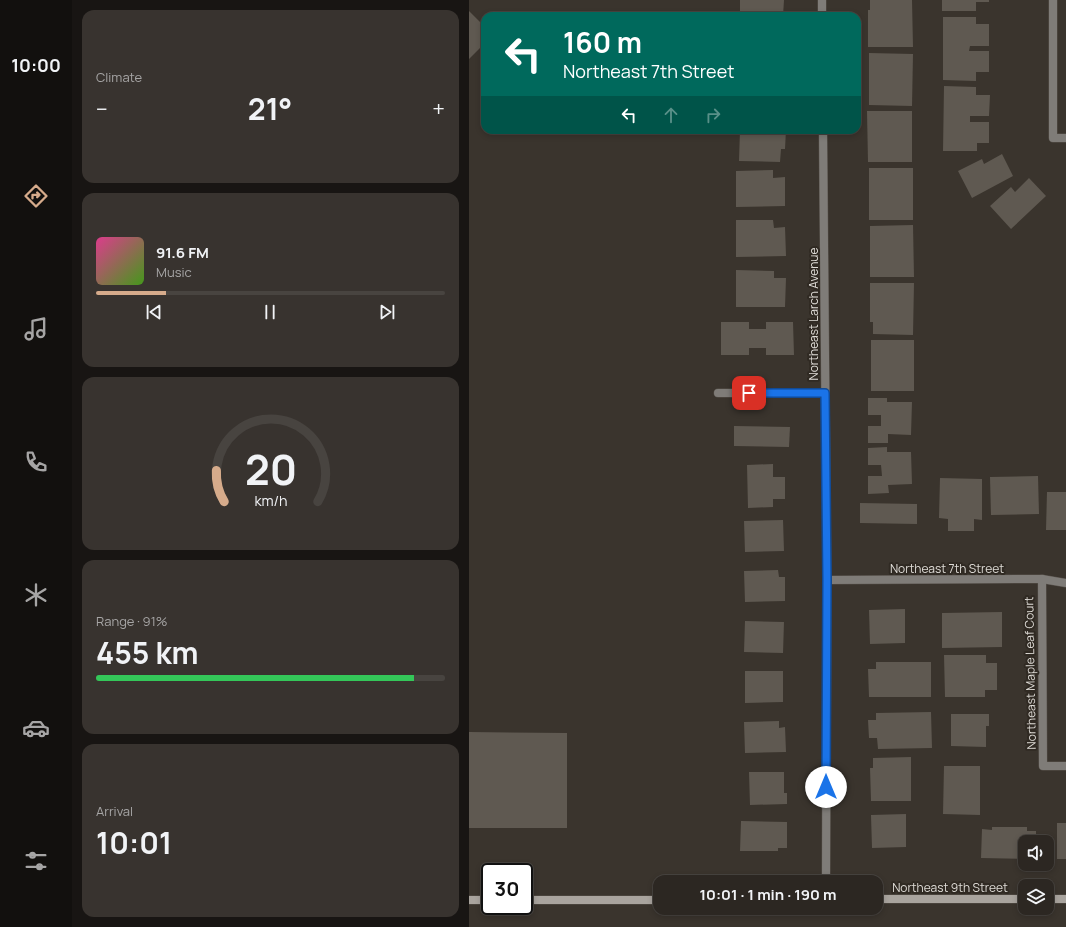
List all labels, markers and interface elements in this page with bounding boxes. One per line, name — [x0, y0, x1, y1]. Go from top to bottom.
text: 160 m — [563, 23, 642, 61]
icon: left — [497, 28, 549, 80]
text: 10:00 — [11, 53, 61, 77]
text: Northeast 7th Street — [563, 59, 734, 83]
text: Climate — [96, 68, 142, 86]
text: 21° — [248, 88, 292, 129]
text: − — [96, 94, 108, 124]
text: + — [432, 94, 445, 124]
icon: left — [618, 104, 640, 126]
icon: ahead — [660, 104, 682, 126]
icon: right — [702, 104, 724, 126]
icon: directions — [22, 182, 50, 210]
text: 91.6 FM — [156, 242, 209, 263]
street label: Northeast Larch Avenue — [805, 248, 822, 380]
text: Music — [156, 263, 192, 281]
icon: previous — [143, 301, 165, 323]
icon: pause — [259, 301, 281, 323]
icon: next — [376, 301, 398, 323]
icon: music — [22, 315, 50, 343]
pin — [732, 376, 766, 410]
icon: arrive — [738, 382, 760, 404]
text: 20 — [244, 440, 297, 496]
icon: phone — [22, 448, 50, 476]
text: km/h — [254, 490, 287, 509]
street label: Northeast 7th Street — [890, 560, 1004, 577]
icon: climate — [22, 581, 50, 609]
street label: Northeast Maple Leaf Court — [1020, 596, 1040, 750]
text: Range · 91% — [96, 612, 167, 630]
text: 455 km — [96, 632, 199, 673]
icon: car — [22, 714, 50, 742]
position arrow — [805, 766, 847, 808]
text: Arrival — [96, 802, 133, 820]
text: 10:01 — [96, 822, 172, 863]
map controls — [1018, 835, 1054, 915]
button: sound — [1018, 835, 1054, 871]
icon: filters — [22, 847, 50, 875]
speed limit sign: 30 — [481, 863, 533, 915]
street label: Northeast 9th Street — [892, 879, 1008, 896]
button: layers — [1018, 879, 1054, 915]
text: 10:01 · 1 min · 190 m — [700, 884, 836, 905]

